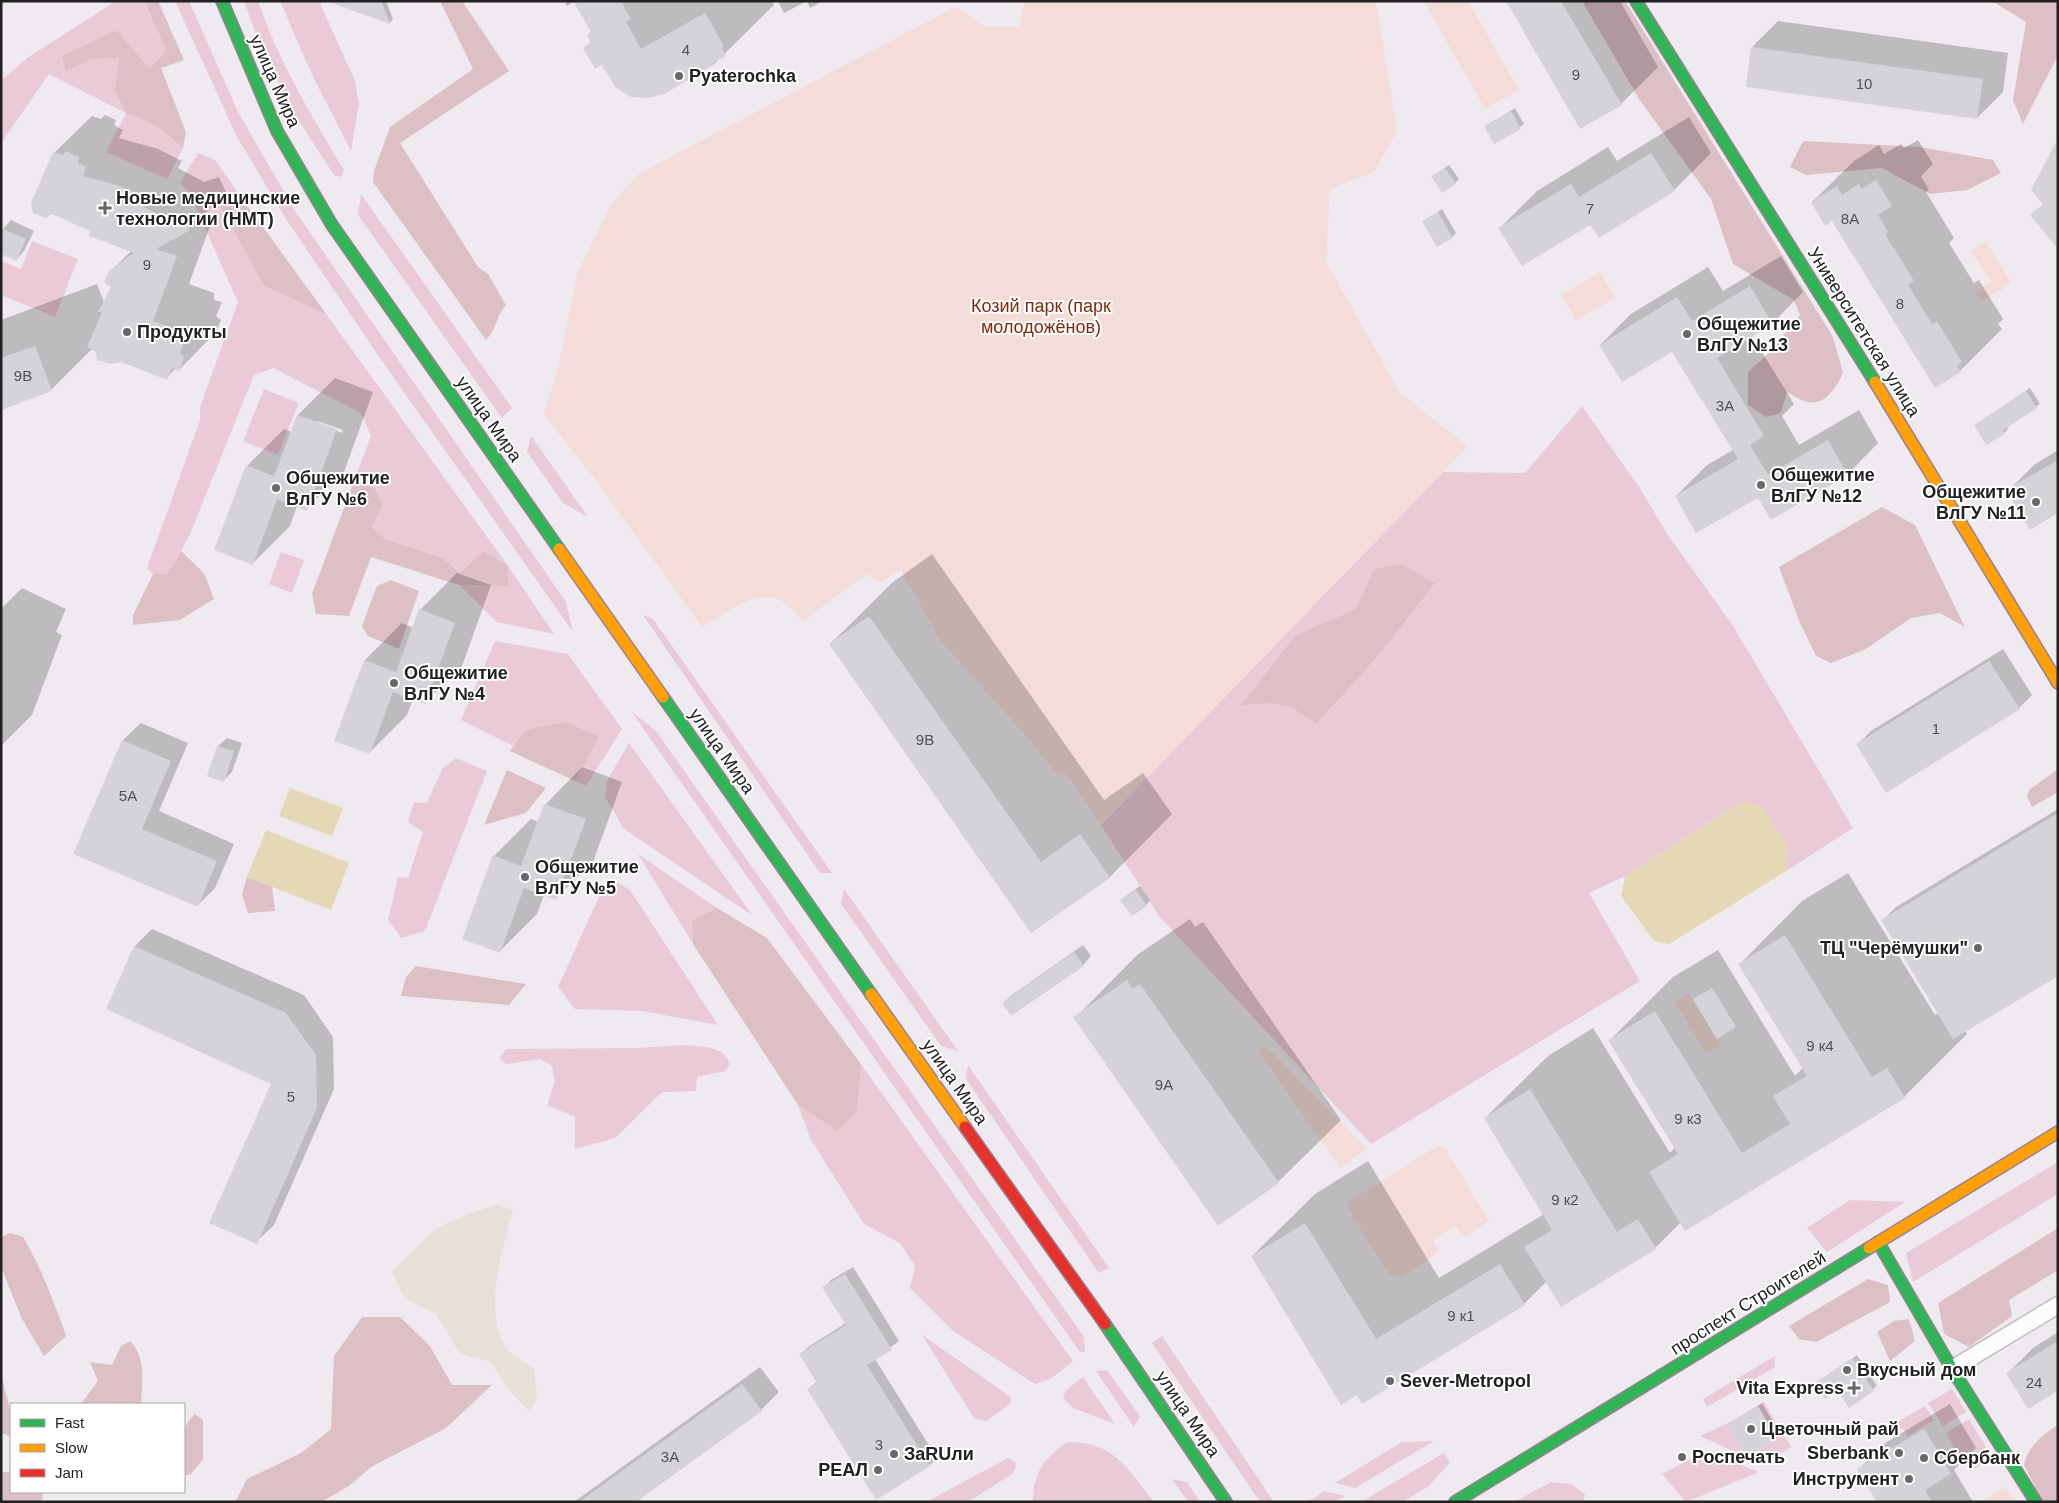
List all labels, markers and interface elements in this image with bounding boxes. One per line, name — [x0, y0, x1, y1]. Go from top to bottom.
street label: улица Мира — [246, 31, 305, 131]
house number: 4 — [682, 41, 690, 58]
place label: Pyaterochka — [689, 66, 797, 86]
house number: 9 — [1572, 66, 1580, 83]
marker: Pyaterochka — [673, 70, 685, 82]
house number: 10 — [1856, 75, 1872, 92]
place label: Новые медицинские технологии (НМТ) — [116, 188, 300, 229]
house number: 7 — [1586, 200, 1594, 217]
marker: Новые медицинские технологии (НМТ) — [98, 201, 112, 215]
house number: 8А — [1841, 210, 1859, 227]
street label: Университетская улица — [1804, 244, 1925, 421]
house number: 9 — [143, 256, 151, 273]
house number: 8 — [1896, 295, 1904, 312]
park label: Козий парк (парк молодожёнов) — [971, 296, 1111, 337]
place label: Общежитие ВлГУ №13 — [1697, 314, 1801, 355]
place label: Продукты — [137, 322, 227, 342]
marker: Продукты — [121, 326, 133, 338]
marker: Общежитие ВлГУ №13 — [1681, 328, 1693, 340]
house number: 9В — [14, 367, 32, 384]
street label: улица Мира — [452, 372, 526, 466]
house number: 3А — [1716, 397, 1734, 414]
place label: Общежитие ВлГУ №12 — [1771, 465, 1875, 506]
place label: Общежитие ВлГУ №6 — [286, 468, 390, 509]
marker: Общежитие ВлГУ №12 — [1755, 479, 1767, 491]
marker: Общежитие ВлГУ №6 — [270, 482, 282, 494]
place label: Общежитие ВлГУ №11 — [1922, 482, 2026, 523]
marker: Общежитие ВлГУ №11 — [2030, 496, 2042, 508]
place label: Общежитие ВлГУ №4 — [404, 663, 508, 704]
marker: Общежитие ВлГУ №4 — [388, 677, 400, 689]
street label: улица Мира — [685, 704, 759, 798]
house number: 1 — [1932, 720, 1940, 737]
house number: 9В — [916, 731, 934, 748]
house number: 5А — [119, 787, 137, 804]
place label: Общежитие ВлГУ №5 — [535, 857, 639, 898]
marker: Общежитие ВлГУ №5 — [519, 871, 531, 883]
place label: ТЦ "Черёмушки" — [1820, 938, 1968, 958]
marker: ТЦ "Черёмушки" — [1972, 942, 1984, 954]
street label: улица Мира — [918, 1035, 992, 1129]
house number: 9 к4 — [1806, 1037, 1834, 1054]
house number: 9А — [1155, 1076, 1173, 1093]
house number: 5 — [287, 1088, 295, 1105]
house number: 9 к3 — [1674, 1110, 1702, 1127]
house number: 9 к2 — [1551, 1191, 1579, 1208]
street label: проспект Строителей — [1667, 1247, 1829, 1359]
house number: 9 к1 — [1447, 1307, 1475, 1324]
place label: Вкусный дом — [1857, 1360, 1976, 1380]
marker: Вкусный дом — [1841, 1364, 1853, 1376]
street label: улица Мира — [1152, 1367, 1225, 1462]
place label: Sever-Metropol — [1400, 1371, 1531, 1391]
house number: 24 — [2026, 1374, 2042, 1391]
marker: Sever-Metropol — [1384, 1375, 1396, 1387]
place label: Vita Express — [1736, 1378, 1844, 1398]
marker: Vita Express — [1848, 1382, 1860, 1394]
legend — [10, 1403, 185, 1493]
text: Fast — [55, 1414, 85, 1431]
place label: Цветочный рай — [1761, 1419, 1899, 1439]
marker: Цветочный рай — [1745, 1423, 1757, 1435]
house number: 3 — [875, 1436, 883, 1453]
text: Slow — [55, 1439, 88, 1456]
place label: Sberbank — [1807, 1443, 1890, 1463]
place label: ЗаRUли — [904, 1444, 974, 1464]
place label: Роспечать — [1692, 1447, 1785, 1467]
marker: Sberbank — [1893, 1447, 1905, 1459]
house number: 3А — [661, 1448, 679, 1465]
marker: ЗаRUли — [888, 1448, 900, 1460]
place label: Сбербанк — [1934, 1448, 2021, 1468]
marker: Роспечать — [1676, 1451, 1688, 1463]
marker: Сбербанк — [1918, 1452, 1930, 1464]
place label: РЕАЛ — [818, 1460, 868, 1480]
text: Jam — [55, 1464, 83, 1481]
marker: РЕАЛ — [872, 1464, 884, 1476]
place label: Инструмент — [1793, 1469, 1899, 1489]
marker: Инструмент — [1903, 1473, 1915, 1485]

